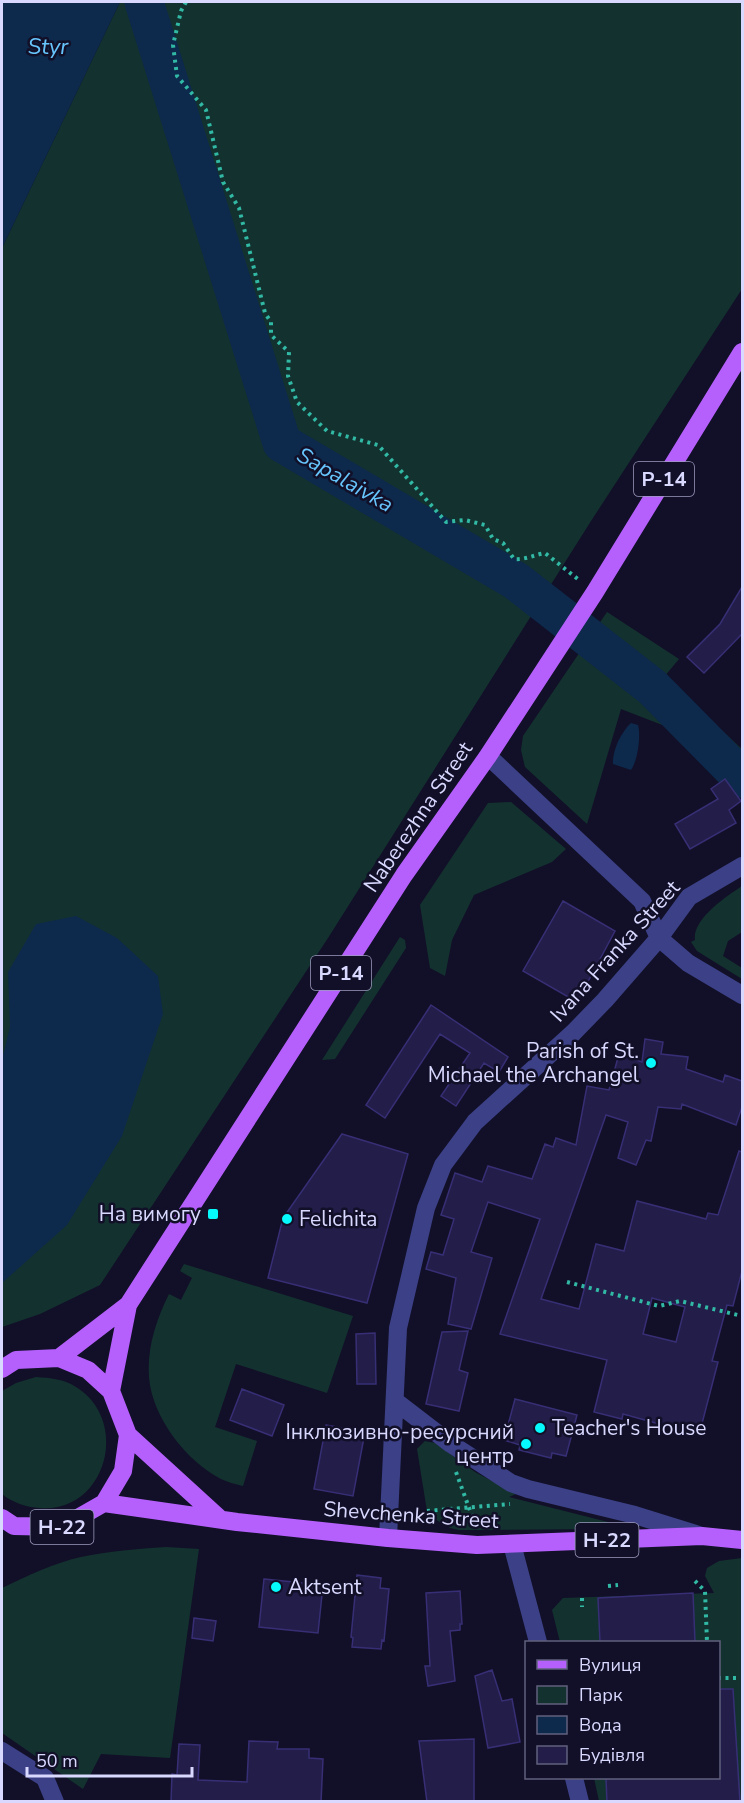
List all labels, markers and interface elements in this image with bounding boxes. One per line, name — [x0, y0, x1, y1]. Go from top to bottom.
water label: Styr — [28, 32, 69, 62]
water label: Sapalaivka — [291, 440, 399, 520]
road number: Р-14 — [634, 462, 694, 496]
street label: Naberezhna Street — [357, 736, 479, 898]
street label: Ivana Franka Street — [544, 874, 687, 1028]
road number: Р-14 — [311, 956, 371, 990]
place label: Parish of St. Michael the Archangel — [428, 1037, 640, 1089]
marker: Parish of St. Michael the Archangel — [644, 1056, 658, 1070]
place label: На вимогу — [99, 1200, 201, 1228]
place label: Felichita — [299, 1205, 377, 1233]
marker: На вимогу — [206, 1207, 220, 1221]
marker: Felichita — [280, 1212, 294, 1226]
place label: Teacher's House — [552, 1414, 707, 1442]
place label: Інклюзивно-ресурсний центр — [285, 1418, 514, 1470]
marker: Teacher's House — [533, 1421, 547, 1435]
marker: Інклюзивно-ресурсний центр — [519, 1437, 533, 1451]
street label: Shevchenka Street — [322, 1495, 500, 1535]
road number: Н-22 — [31, 1510, 94, 1544]
road number: Н-22 — [576, 1523, 638, 1557]
place label: Aktsent — [288, 1573, 362, 1601]
marker: Aktsent — [269, 1580, 283, 1594]
legend — [525, 1641, 720, 1779]
text: Вулиця — [579, 1653, 641, 1677]
text: Парк — [579, 1683, 623, 1707]
text: Вода — [579, 1713, 622, 1737]
scale bar — [27, 1740, 192, 1778]
text: Будівля — [579, 1743, 645, 1767]
text: 50 m — [36, 1749, 78, 1773]

